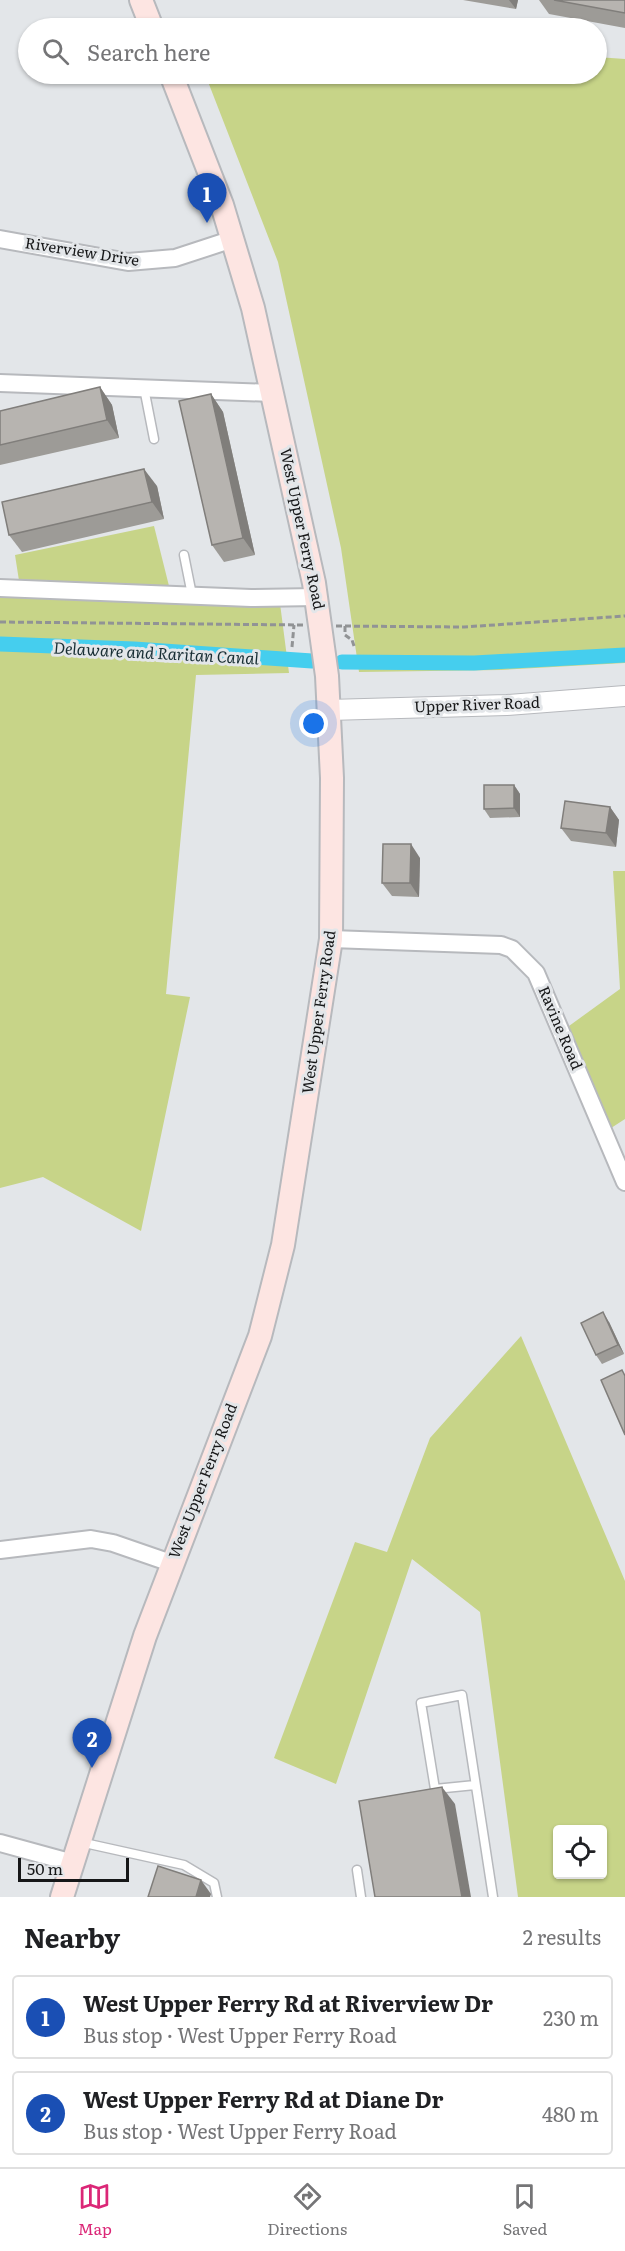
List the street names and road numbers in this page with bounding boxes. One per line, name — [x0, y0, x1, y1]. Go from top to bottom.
street label: Riverview Drive — [23, 230, 141, 271]
street label: West Upper Ferry Road — [275, 446, 332, 612]
street label: Upper River Road — [414, 690, 540, 717]
street label: West Upper Ferry Road — [295, 929, 340, 1095]
street label: Ravine Road — [533, 982, 589, 1073]
street label: West Upper Ferry Road — [161, 1399, 242, 1561]

